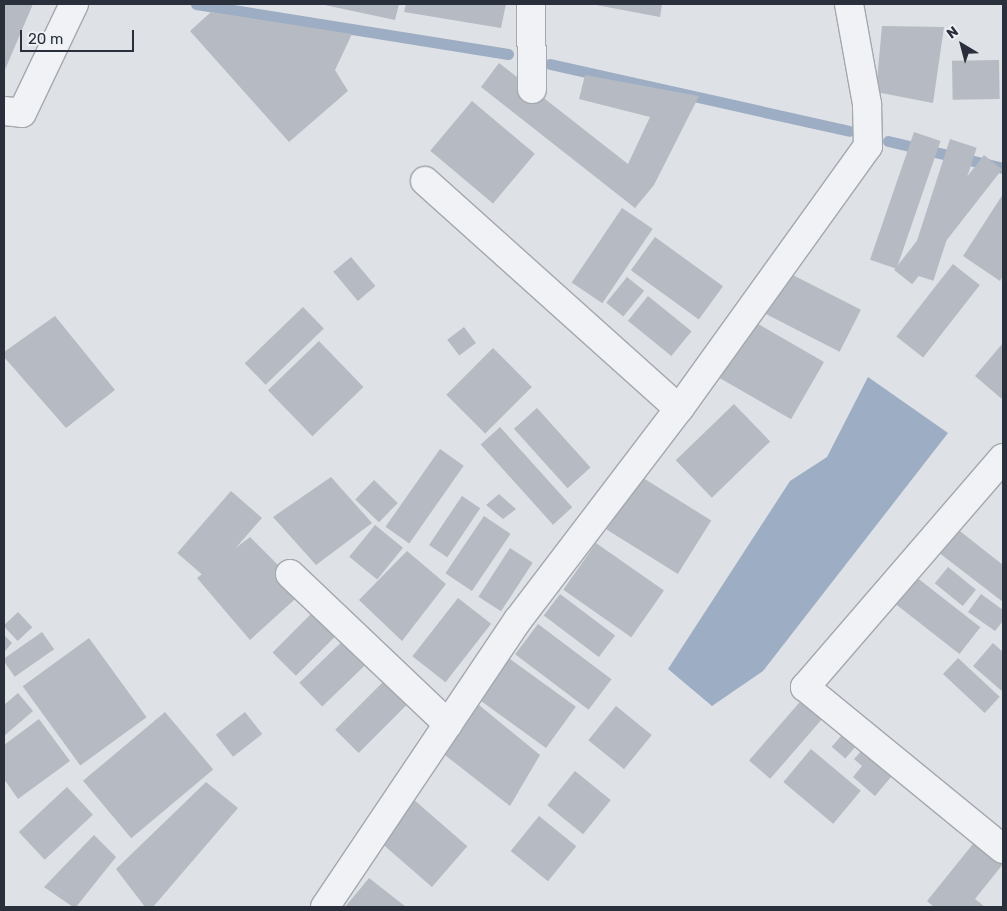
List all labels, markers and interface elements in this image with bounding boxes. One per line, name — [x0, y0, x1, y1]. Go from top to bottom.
scale bar — [22, 20, 136, 52]
north arrow — [937, 20, 987, 70]
text: N — [944, 23, 962, 42]
text: 20 m — [28, 30, 63, 48]

